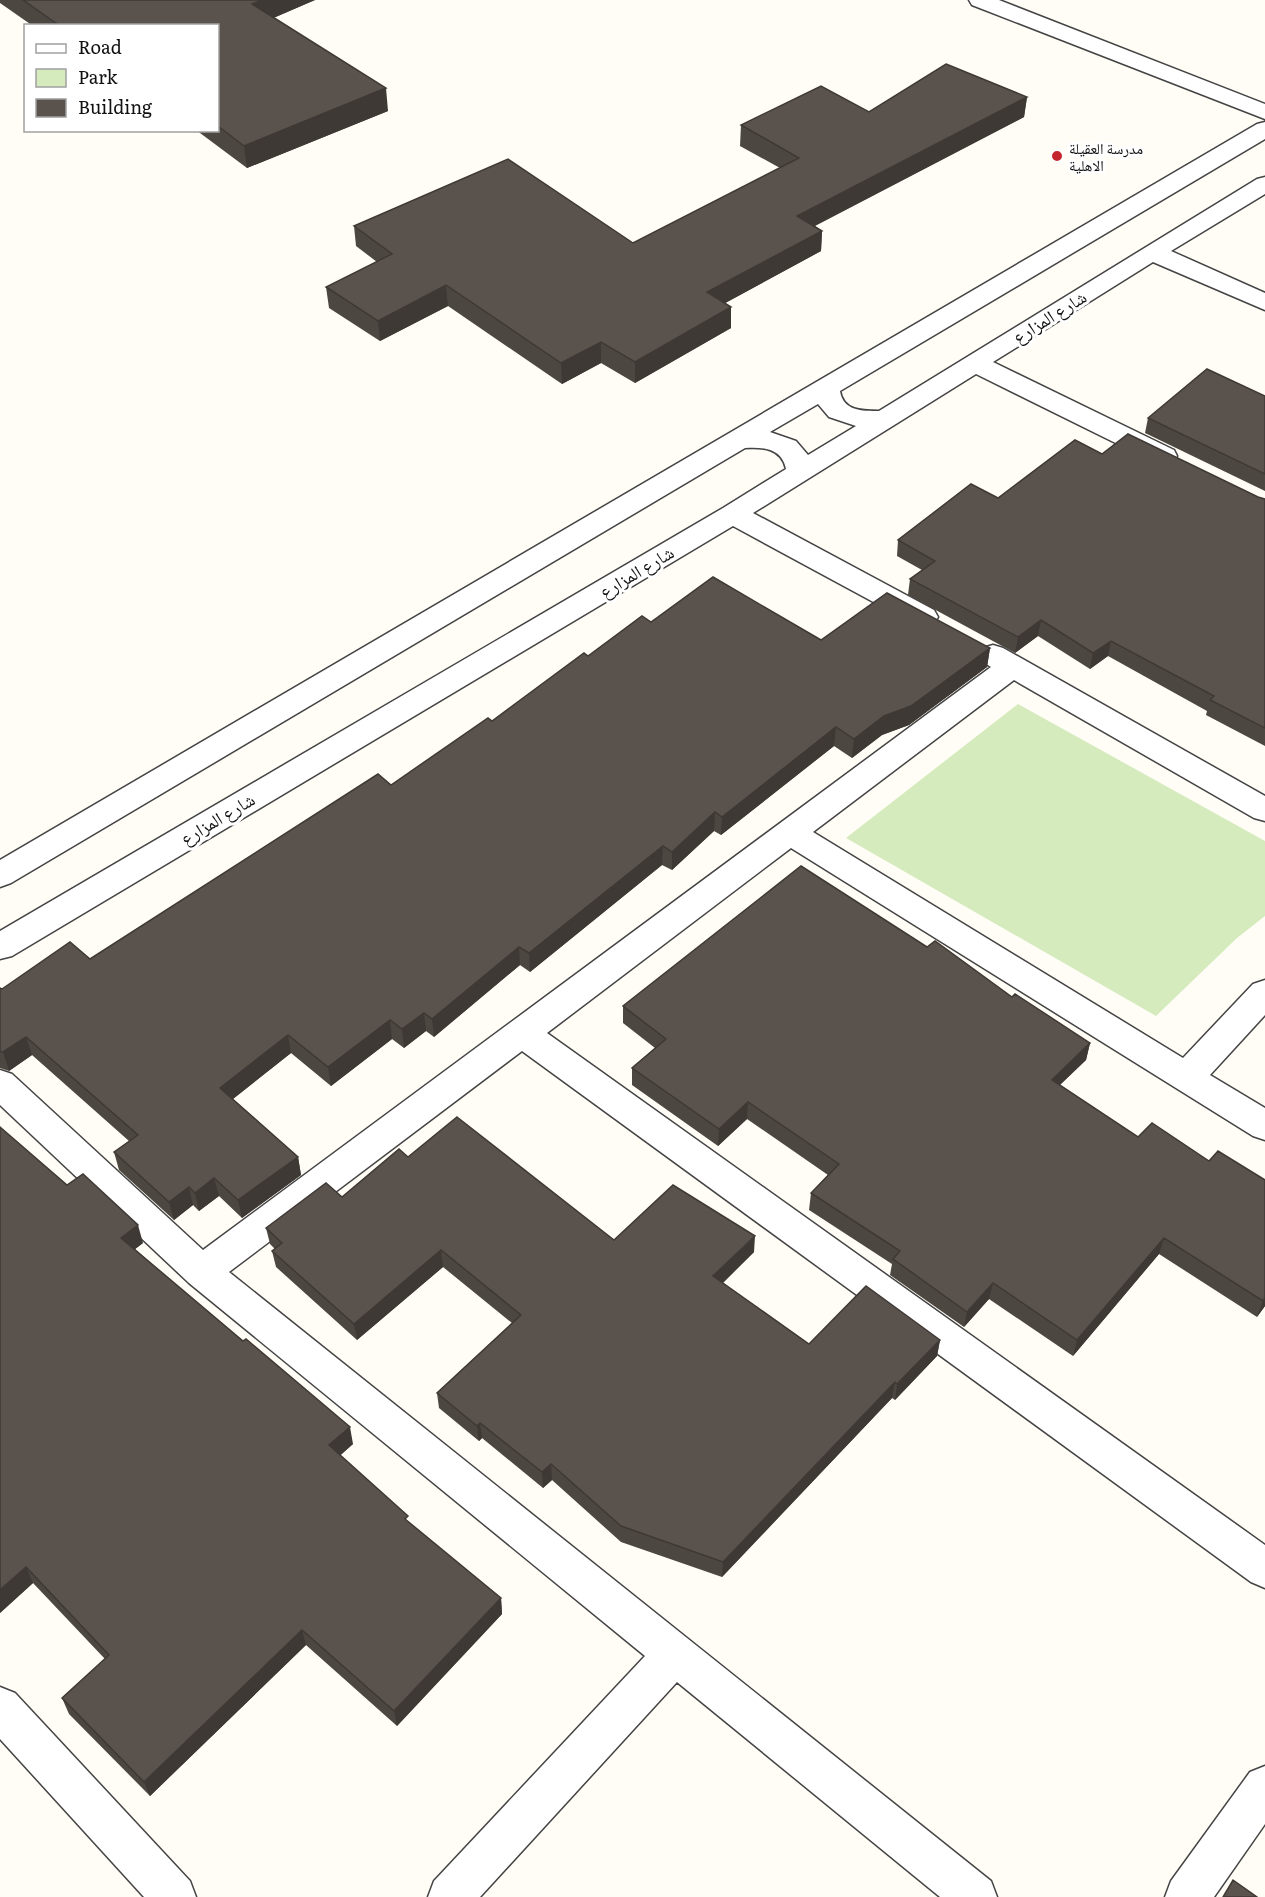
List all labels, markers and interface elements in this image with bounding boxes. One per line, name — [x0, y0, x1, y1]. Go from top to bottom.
legend — [24, 24, 219, 132]
text: Road — [78, 33, 122, 60]
text: Park — [78, 63, 119, 90]
text: Building — [78, 93, 153, 120]
place label: مدرسة العقيلة الاهلية — [1069, 136, 1143, 176]
marker: مدرسة العقيلة الاهلية — [1050, 149, 1064, 163]
street label: شارع المزارع — [1007, 283, 1091, 349]
street label: شارع المزارع — [594, 538, 678, 604]
street label: شارع المزارع — [175, 785, 259, 851]

